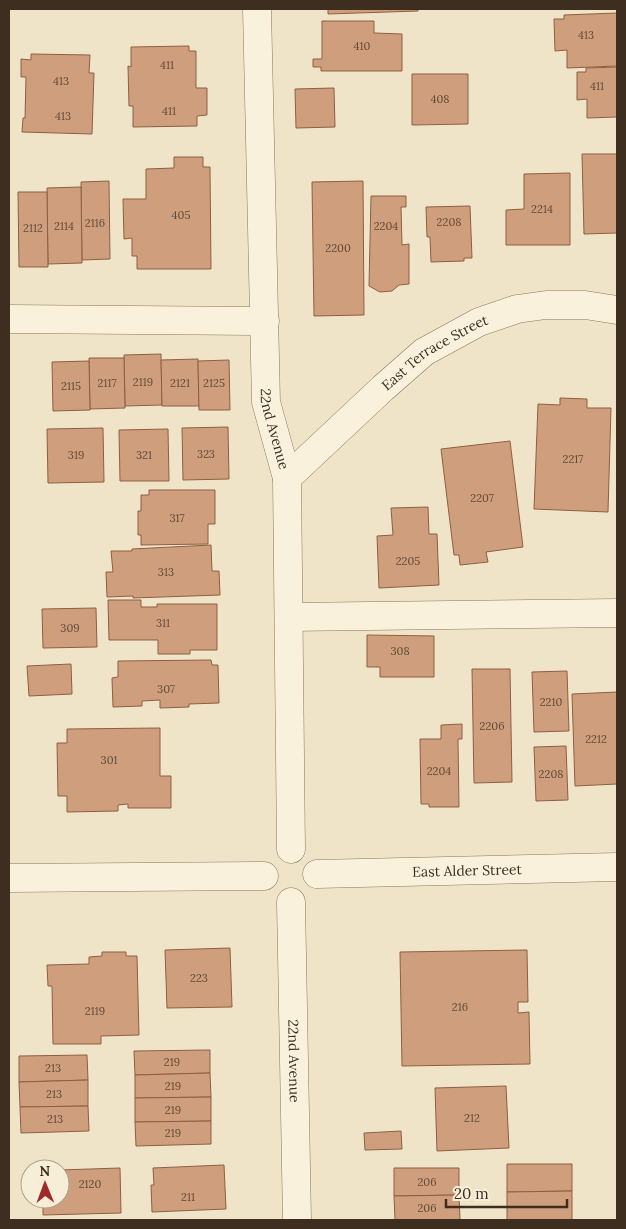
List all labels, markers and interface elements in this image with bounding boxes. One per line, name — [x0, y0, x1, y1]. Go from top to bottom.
house number: 413 — [578, 28, 594, 42]
house number: 410 — [354, 39, 371, 53]
house number: 411 — [160, 58, 174, 72]
house number: 413 — [53, 74, 69, 88]
house number: 411 — [590, 79, 604, 93]
house number: 408 — [431, 92, 449, 106]
house number: 411 — [162, 104, 176, 118]
house number: 413 — [55, 109, 71, 123]
house number: 2214 — [531, 202, 553, 216]
house number: 405 — [172, 208, 190, 222]
house number: 2208 — [437, 215, 461, 229]
house number: 2116 — [85, 216, 105, 230]
house number: 2114 — [54, 219, 74, 233]
house number: 2204 — [374, 219, 398, 233]
house number: 2112 — [23, 221, 43, 235]
house number: 2200 — [325, 241, 351, 255]
street label: East Terrace Street — [378, 310, 491, 394]
house number: 2119 — [133, 375, 153, 389]
house number: 2117 — [98, 376, 117, 390]
house number: 2121 — [170, 376, 190, 390]
house number: 2125 — [203, 376, 225, 390]
house number: 2115 — [61, 379, 81, 393]
street label: 22nd Avenue — [257, 388, 293, 472]
house number: 323 — [197, 447, 215, 461]
house number: 319 — [68, 448, 84, 462]
house number: 321 — [136, 448, 152, 462]
house number: 2217 — [563, 452, 583, 466]
house number: 2207 — [470, 491, 494, 505]
house number: 317 — [169, 511, 185, 525]
house number: 2205 — [396, 554, 420, 568]
house number: 313 — [158, 565, 174, 579]
house number: 311 — [156, 616, 170, 630]
house number: 309 — [60, 621, 80, 635]
house number: 308 — [390, 644, 410, 658]
house number: 307 — [157, 682, 175, 696]
house number: 2210 — [540, 695, 562, 709]
house number: 2206 — [479, 719, 505, 733]
house number: 2212 — [585, 732, 607, 746]
house number: 301 — [101, 753, 117, 767]
house number: 2204 — [427, 764, 451, 778]
house number: 2208 — [539, 767, 563, 781]
street label: East Alder Street — [412, 860, 523, 881]
house number: 223 — [190, 971, 208, 985]
house number: 216 — [452, 1000, 468, 1014]
house number: 2119 — [85, 1004, 105, 1018]
street label: 22nd Avenue — [284, 1019, 304, 1103]
house number: 219 — [164, 1055, 180, 1069]
house number: 213 — [45, 1061, 61, 1075]
house number: 219 — [165, 1079, 181, 1093]
house number: 213 — [46, 1087, 62, 1101]
house number: 219 — [165, 1103, 181, 1117]
house number: 212 — [464, 1111, 480, 1125]
house number: 213 — [47, 1112, 63, 1126]
house number: 219 — [165, 1126, 181, 1140]
north arrow — [20, 1159, 70, 1209]
text: N — [39, 1162, 51, 1180]
house number: 206 — [417, 1175, 437, 1189]
scale bar — [446, 1176, 567, 1208]
house number: 2120 — [79, 1177, 101, 1191]
text: 20 m — [454, 1184, 489, 1203]
house number: 211 — [181, 1190, 195, 1204]
house number: 206 — [417, 1201, 437, 1215]

